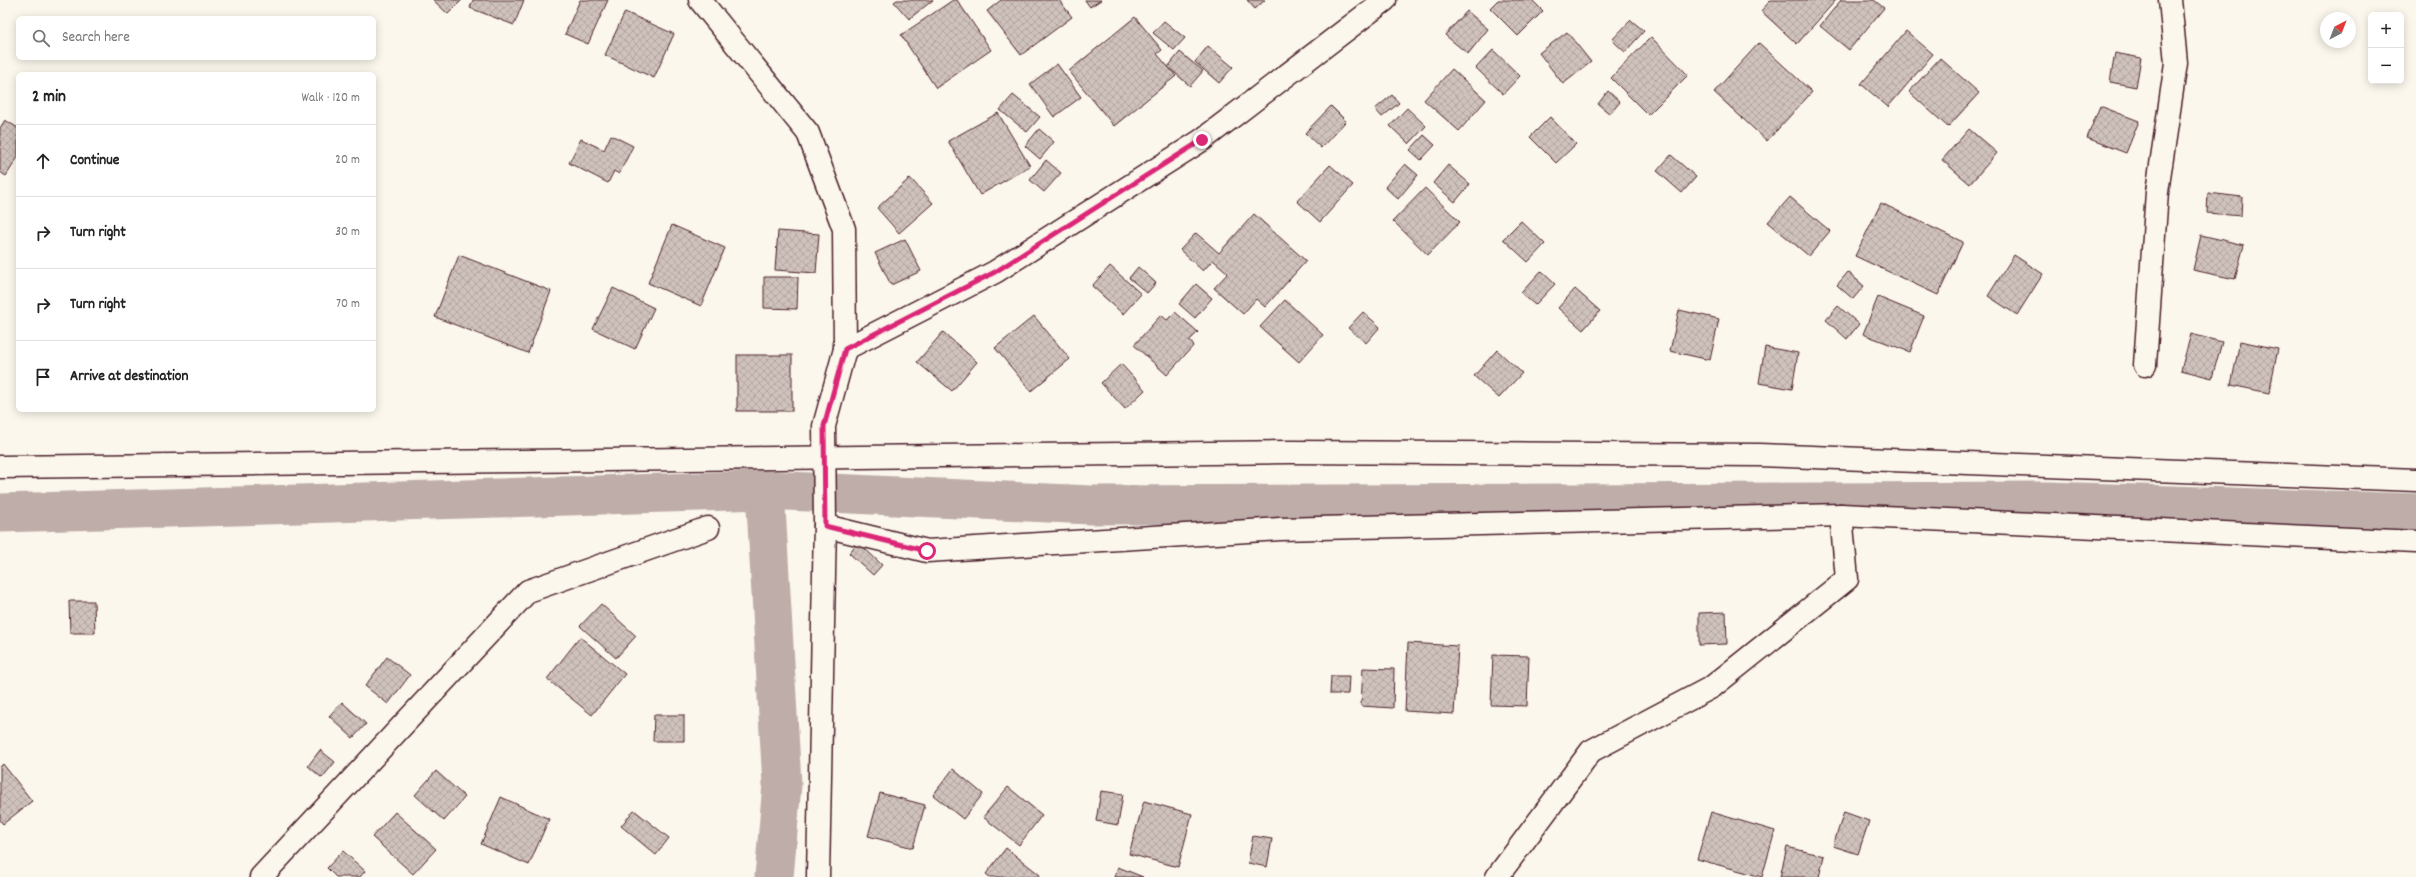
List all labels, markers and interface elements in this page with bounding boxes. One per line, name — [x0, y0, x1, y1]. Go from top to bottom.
north arrow — [2320, 12, 2356, 48]
map controls — [2368, 12, 2404, 84]
button: + — [2368, 12, 2404, 48]
search box — [16, 16, 376, 60]
icon: search — [30, 27, 52, 49]
text: Search here — [62, 27, 130, 49]
button: − — [2368, 48, 2404, 84]
text: 2 min — [32, 86, 66, 110]
text: Walk · 120 m — [302, 89, 360, 108]
route end — [1193, 131, 1211, 149]
icon: ahead — [32, 150, 54, 172]
text: Continue — [70, 150, 119, 172]
text: 20 m — [335, 151, 360, 170]
icon: right — [32, 222, 54, 244]
text: Turn right — [70, 222, 126, 244]
text: 30 m — [335, 223, 360, 242]
icon: right — [32, 294, 54, 316]
text: Turn right — [70, 294, 126, 316]
text: 70 m — [336, 295, 360, 314]
icon: arrive — [32, 366, 54, 388]
text: Arrive at destination — [70, 366, 188, 388]
route start — [918, 542, 936, 560]

